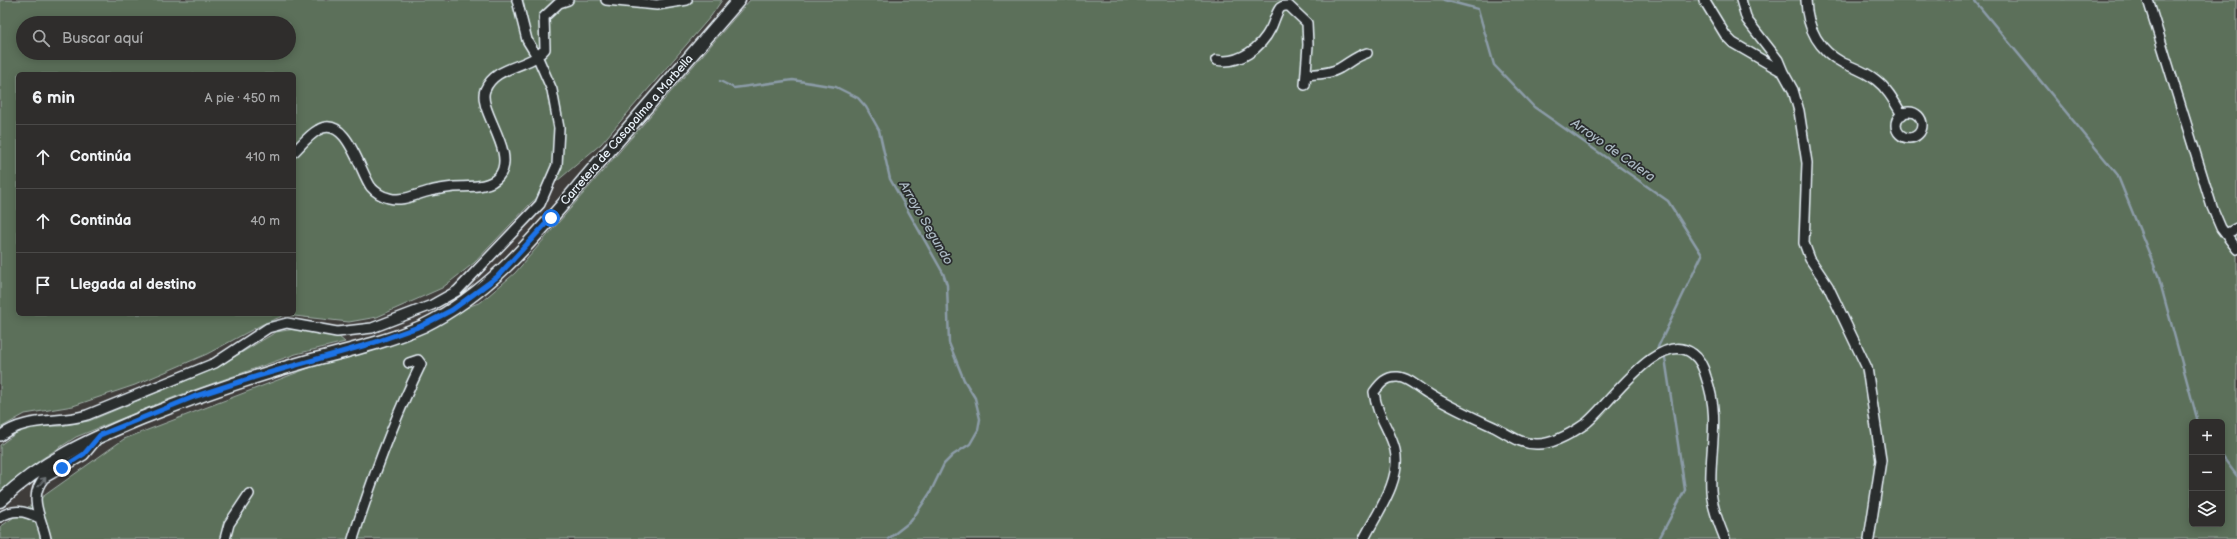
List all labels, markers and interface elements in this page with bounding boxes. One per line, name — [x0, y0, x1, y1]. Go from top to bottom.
search box — [16, 16, 296, 60]
icon: search — [30, 27, 52, 49]
text: Buscar aquí — [62, 29, 143, 48]
street label: Carretera de Casapalma a Marbella — [558, 52, 697, 208]
text: 6 min — [32, 88, 75, 108]
text: A pie · 450 m — [204, 90, 280, 106]
water label: Arroyo de Calera — [1567, 115, 1658, 185]
icon: ahead — [32, 146, 54, 168]
text: Continúa — [70, 147, 131, 166]
text: 410 m — [245, 149, 280, 165]
water label: Arroyo Segundo — [895, 177, 957, 268]
route start — [542, 209, 560, 227]
icon: ahead — [32, 210, 54, 232]
text: Continúa — [70, 211, 131, 230]
text: 40 m — [250, 213, 280, 229]
icon: arrive — [32, 274, 54, 296]
text: Llegada al destino — [70, 275, 196, 294]
map controls — [2189, 419, 2225, 527]
button: + — [2189, 419, 2225, 455]
button: − — [2189, 455, 2225, 491]
route end — [53, 459, 71, 477]
one-way arrow — [38, 477, 47, 487]
button: layers — [2189, 491, 2225, 527]

